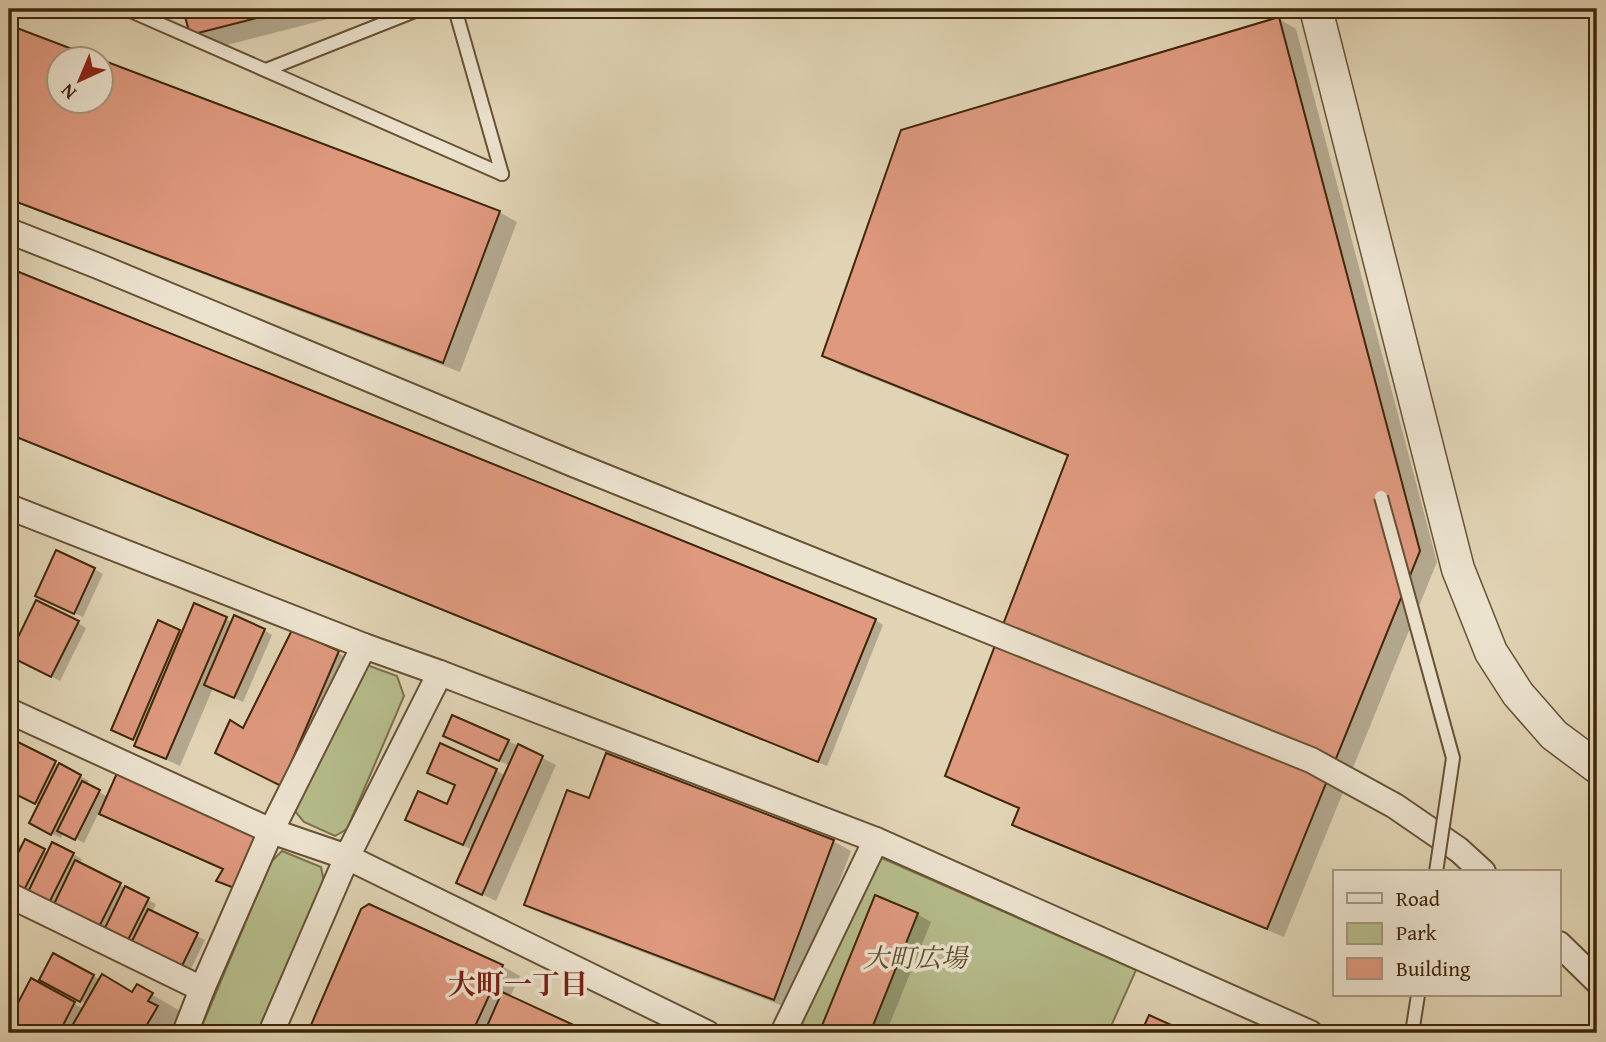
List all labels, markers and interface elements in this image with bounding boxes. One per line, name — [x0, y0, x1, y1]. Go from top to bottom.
north arrow — [46, 46, 116, 116]
text: N — [54, 78, 82, 107]
legend — [1333, 870, 1560, 996]
text: Road — [1396, 883, 1441, 914]
text: Park — [1396, 917, 1437, 948]
park label: 大町広場 — [863, 938, 969, 977]
text: Building — [1396, 953, 1471, 984]
district label: 大町一丁目 — [448, 963, 588, 1004]

